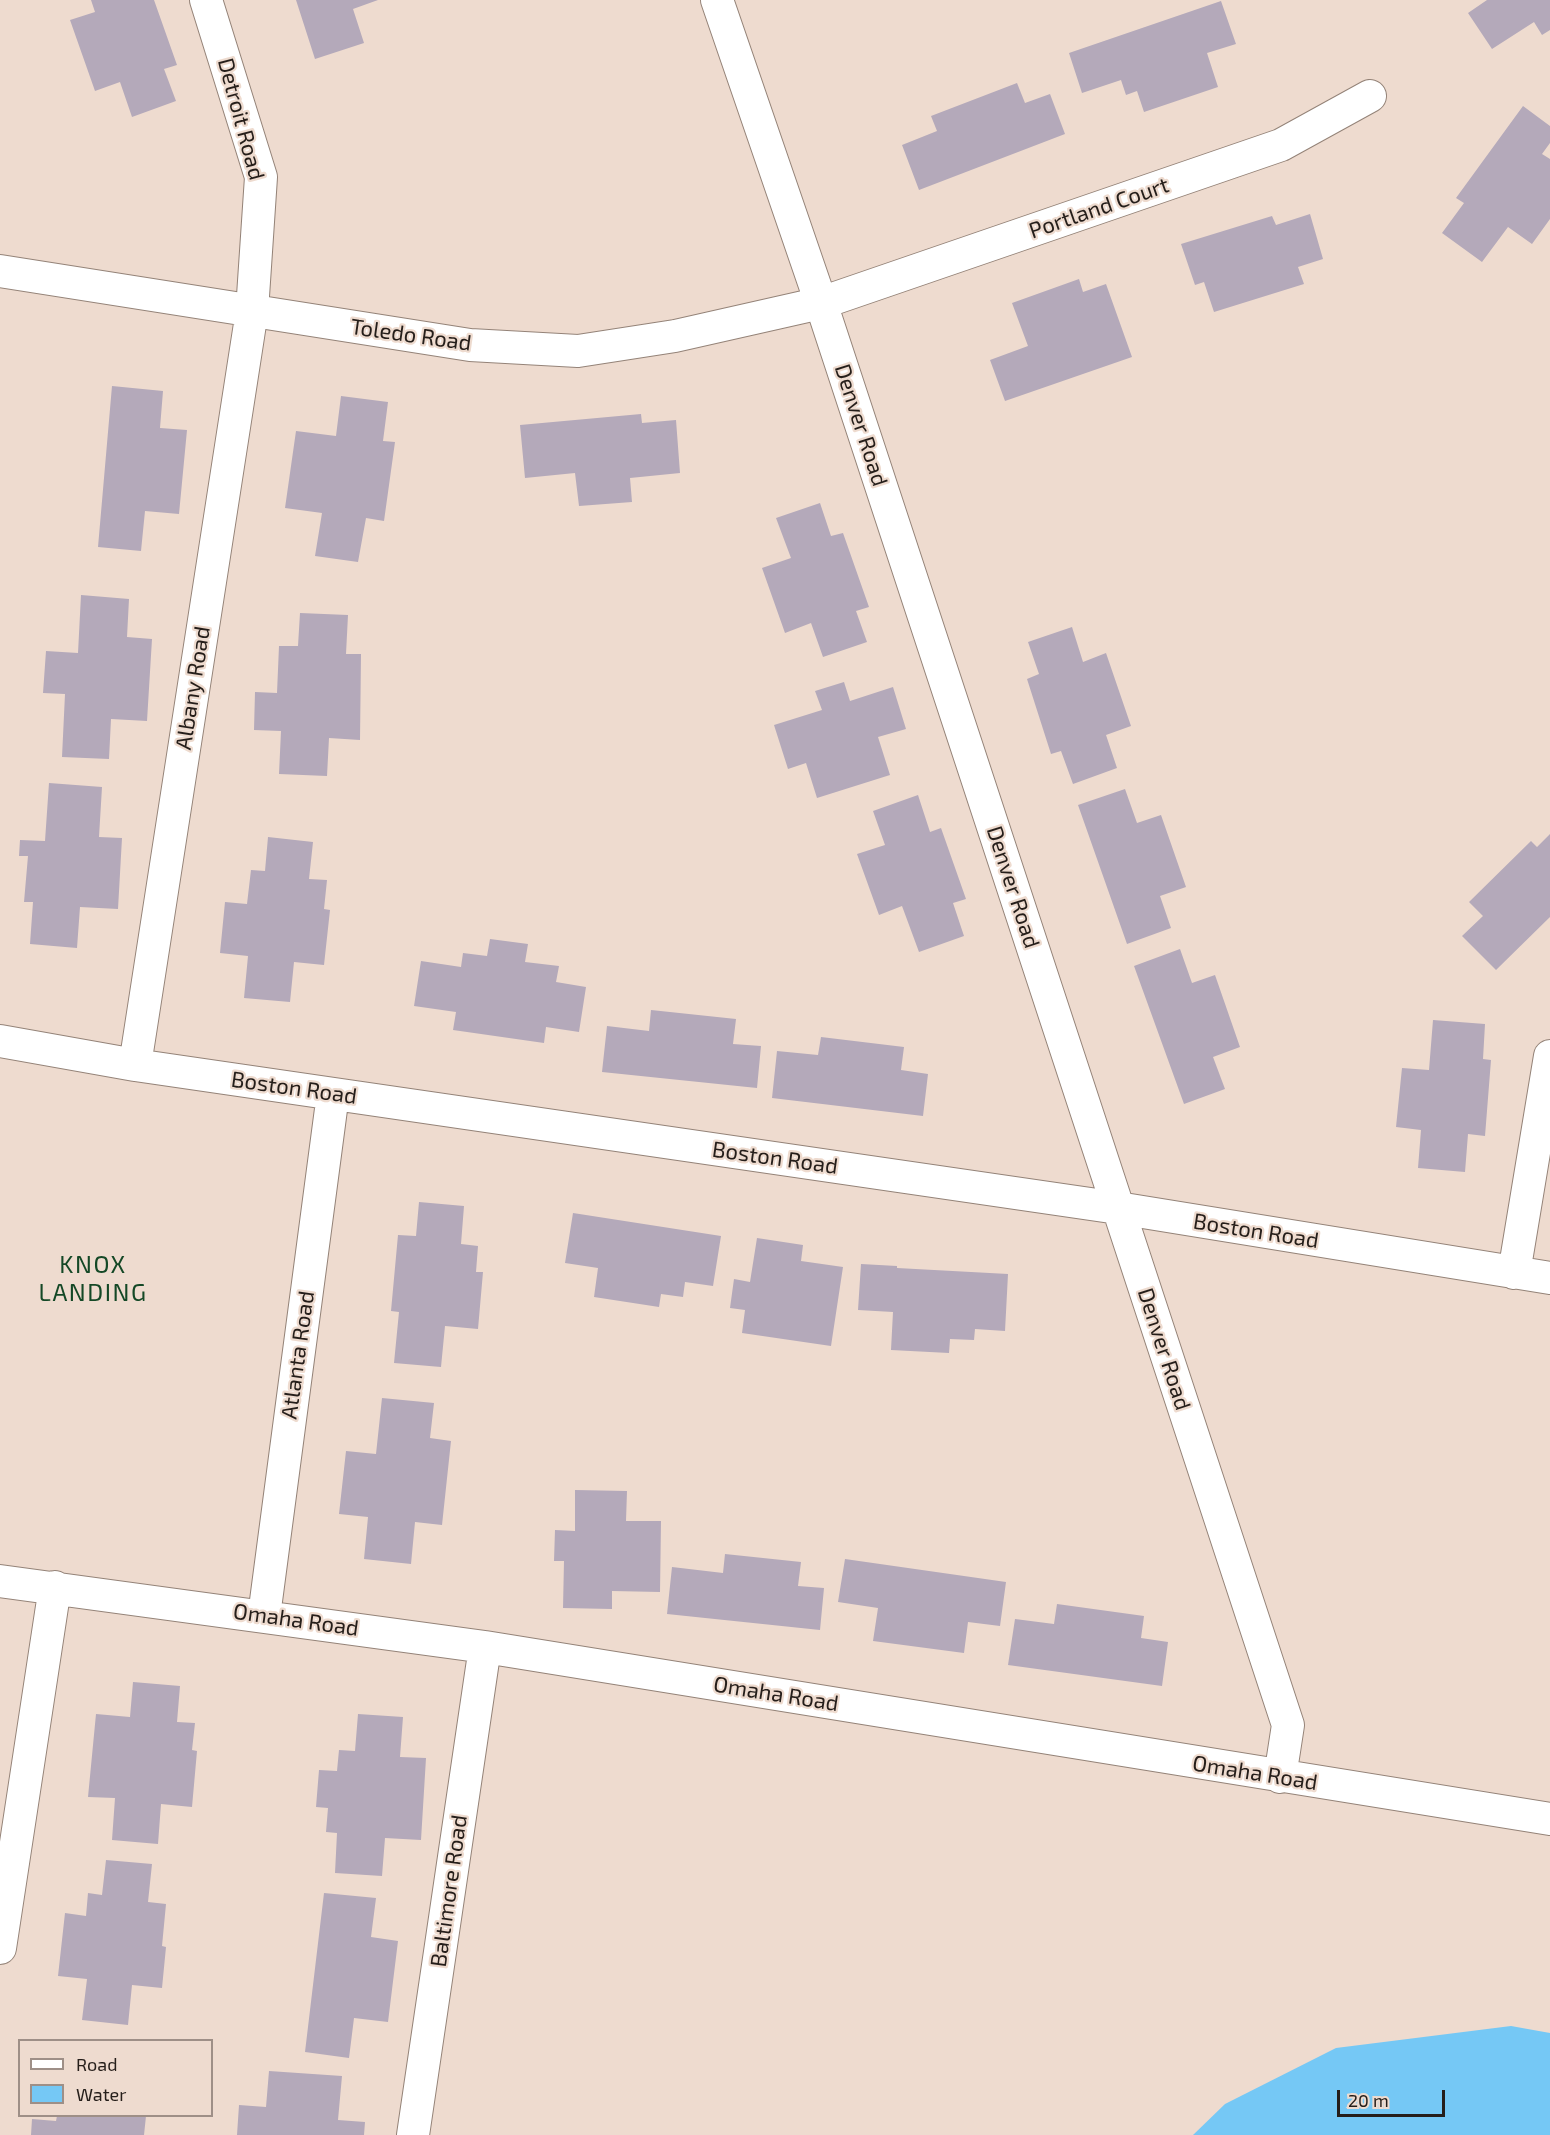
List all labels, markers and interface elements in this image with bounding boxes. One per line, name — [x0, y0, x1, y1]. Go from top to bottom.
street label: Detroit Road — [212, 55, 270, 183]
street label: Portland Court — [1026, 172, 1172, 244]
street label: Toledo Road — [349, 313, 473, 357]
street label: Denver Road — [829, 361, 893, 489]
street label: Albany Road — [170, 624, 216, 752]
street label: Denver Road — [981, 823, 1045, 951]
street label: Boston Road — [230, 1066, 358, 1110]
street label: Boston Road — [711, 1136, 839, 1180]
street label: Boston Road — [1191, 1208, 1321, 1254]
district label: KNOX LANDING — [39, 1251, 147, 1307]
street label: Denver Road — [1132, 1285, 1196, 1413]
street label: Atlanta Road — [276, 1289, 320, 1421]
street label: Omaha Road — [232, 1598, 360, 1642]
street label: Omaha Road — [711, 1671, 841, 1717]
street label: Omaha Road — [1190, 1750, 1320, 1796]
street label: Baltimore Road — [425, 1813, 473, 1969]
legend — [18, 2039, 213, 2117]
text: Road — [76, 2053, 117, 2075]
scale bar — [1340, 2078, 1448, 2116]
text: Water — [76, 2083, 126, 2105]
text: 20 m — [1348, 2089, 1389, 2111]

